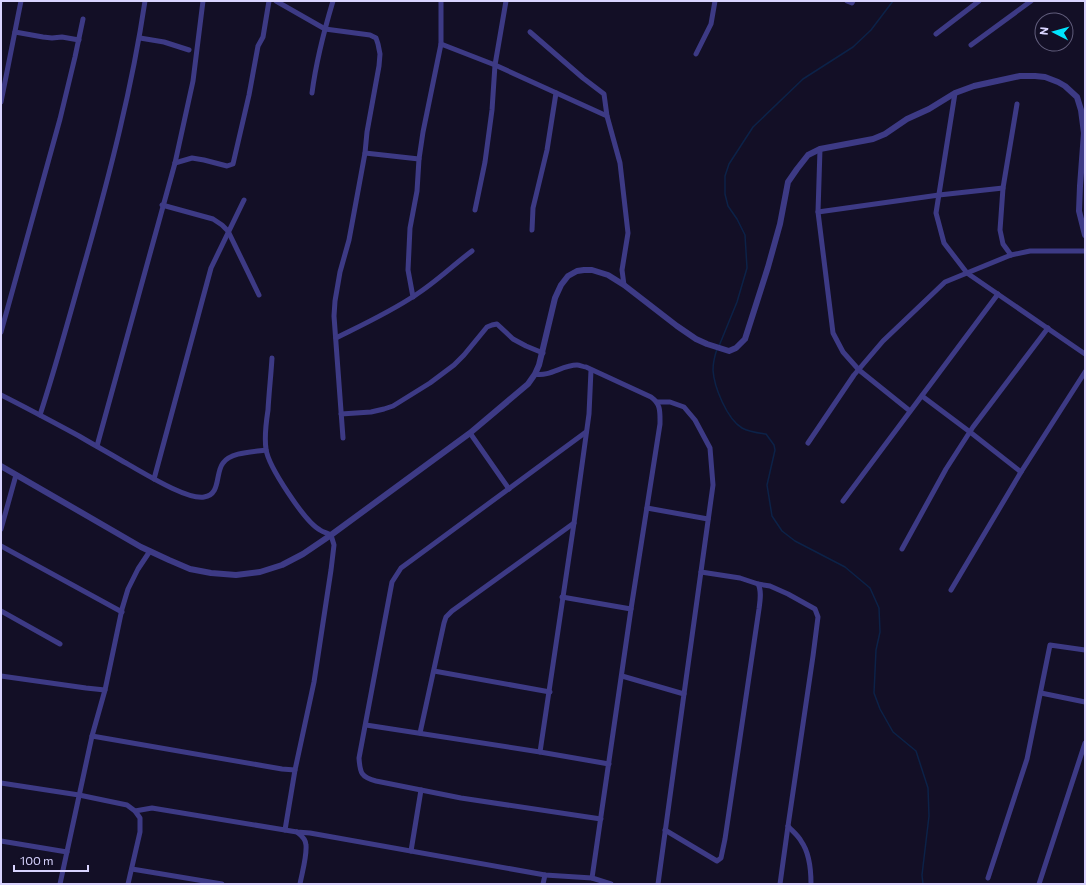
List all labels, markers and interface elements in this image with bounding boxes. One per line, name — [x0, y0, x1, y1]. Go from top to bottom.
north arrow — [1034, 12, 1074, 52]
text: N — [1037, 26, 1050, 36]
scale bar — [14, 847, 88, 873]
text: 100 m — [20, 853, 54, 867]

